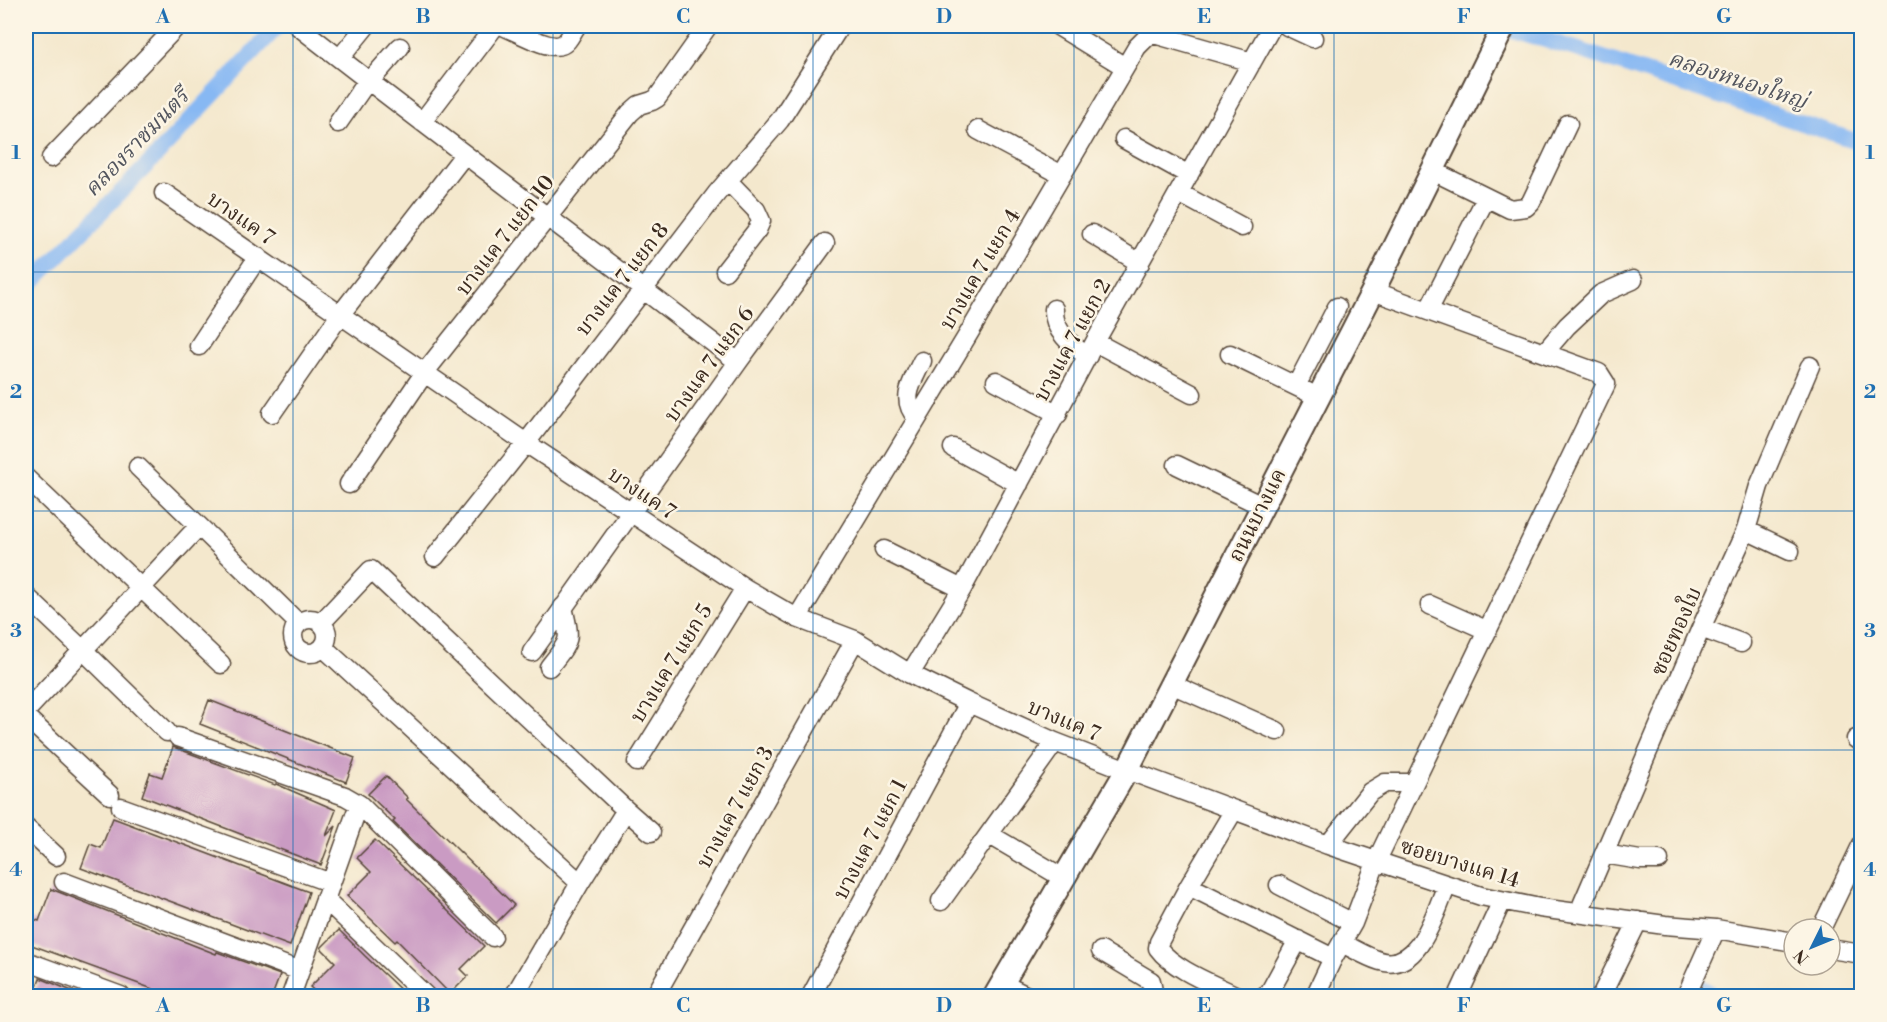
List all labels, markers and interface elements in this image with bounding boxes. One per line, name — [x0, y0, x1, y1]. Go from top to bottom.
text: A — [155, 5, 171, 30]
text: B — [415, 5, 431, 30]
text: C — [676, 5, 690, 30]
text: D — [936, 5, 952, 30]
text: E — [1197, 5, 1211, 30]
text: F — [1457, 5, 1471, 30]
text: G — [1716, 5, 1732, 30]
water label: คลองหนองใหญ่ — [1665, 42, 1814, 116]
water label: คลองราชมนตรี — [79, 81, 198, 203]
text: 1 — [11, 141, 21, 166]
text: 1 — [1865, 141, 1875, 166]
street label: บางแค 7 แยก 10 — [451, 170, 561, 301]
street label: บางแค 7 — [202, 186, 279, 251]
street label: บางแค 7 แยก 4 — [935, 205, 1027, 335]
street label: บางแค 7 แยก 8 — [571, 218, 675, 341]
street label: บางแค 7 แยก 2 — [1029, 275, 1117, 406]
street label: บางแค 7 แยก 6 — [659, 302, 761, 427]
text: 2 — [10, 380, 22, 405]
text: 2 — [1864, 380, 1876, 405]
street label: บางแค 7 — [603, 462, 680, 526]
street label: ถนนบางแค — [1223, 464, 1293, 567]
street label: ซอยทองใบ — [1643, 582, 1708, 680]
street label: บางแค 7 แยก 5 — [625, 599, 719, 728]
text: 3 — [10, 619, 22, 644]
text: 3 — [1864, 619, 1876, 644]
street label: บางแค 7 — [1024, 694, 1104, 748]
street label: บางแค 7 แยก 3 — [692, 742, 780, 873]
street label: บางแค 7 แยก 1 — [828, 775, 913, 904]
street label: ซอยบางแค 14 — [1397, 833, 1523, 894]
text: 4 — [9, 858, 23, 883]
text: 4 — [1863, 858, 1877, 883]
north arrow — [1782, 917, 1842, 977]
text: N — [1790, 945, 1813, 968]
text: A — [155, 994, 171, 1019]
text: B — [415, 994, 431, 1019]
text: C — [676, 994, 690, 1019]
text: D — [936, 994, 952, 1019]
text: E — [1197, 994, 1211, 1019]
text: F — [1457, 994, 1471, 1019]
text: G — [1716, 994, 1732, 1019]

